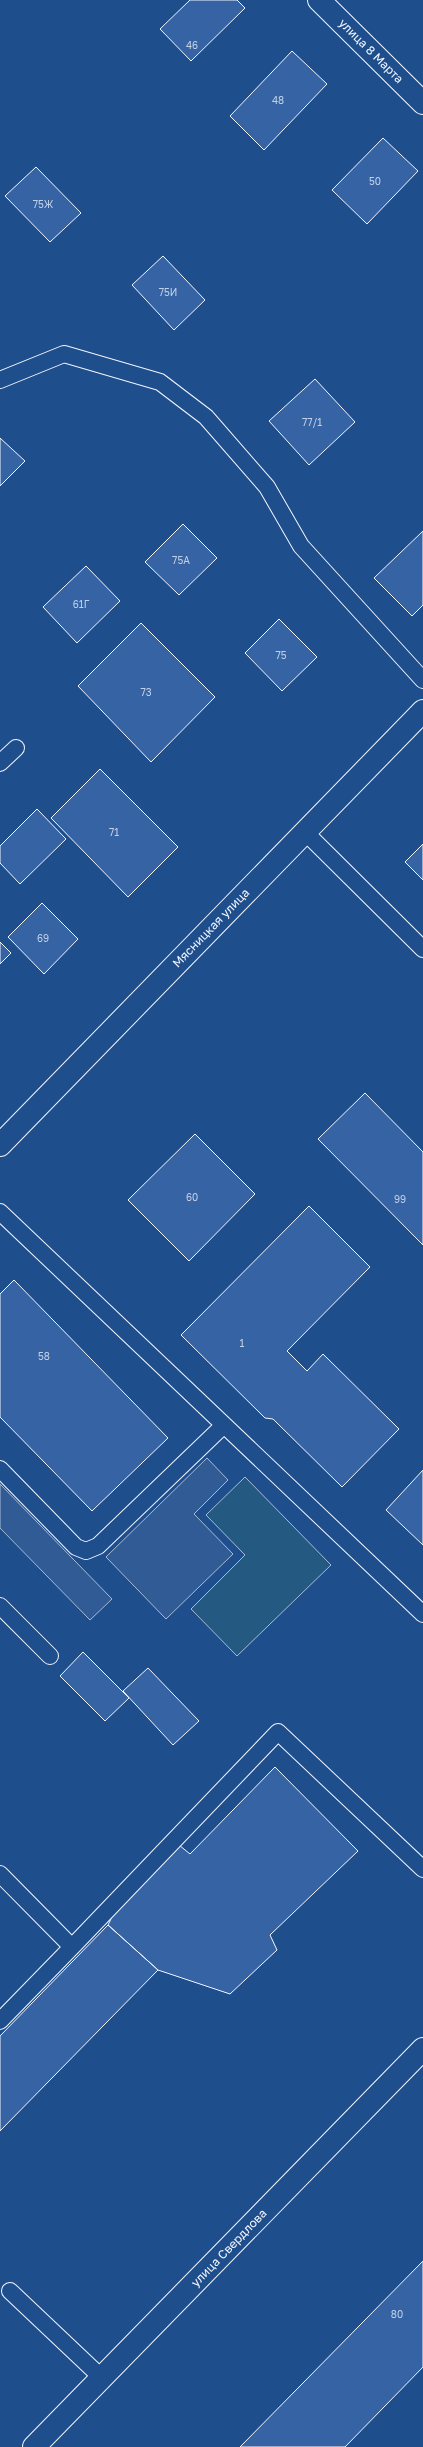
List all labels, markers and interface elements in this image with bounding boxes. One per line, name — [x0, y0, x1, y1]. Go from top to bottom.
street label: улица 8 Марта — [336, 15, 407, 86]
house number: 46 — [186, 39, 198, 51]
house number: 48 — [272, 94, 284, 106]
house number: 50 — [369, 175, 381, 187]
house number: 75Ж — [33, 198, 54, 210]
house number: 75И — [159, 286, 177, 298]
house number: 77/1 — [302, 416, 322, 428]
house number: 75А — [172, 554, 190, 566]
house number: 61Г — [73, 598, 90, 610]
house number: 75 — [275, 649, 287, 661]
house number: 73 — [140, 686, 152, 698]
house number: 71 — [109, 826, 119, 838]
street label: Мясницкая улица — [169, 885, 252, 970]
house number: 69 — [37, 932, 49, 944]
house number: 60 — [186, 1191, 198, 1203]
house number: 99 — [394, 1193, 406, 1205]
house number: 1 — [240, 1337, 245, 1349]
house number: 58 — [38, 1350, 50, 1362]
street label: улица Свердлова — [188, 2206, 270, 2290]
house number: 80 — [391, 2308, 403, 2320]

